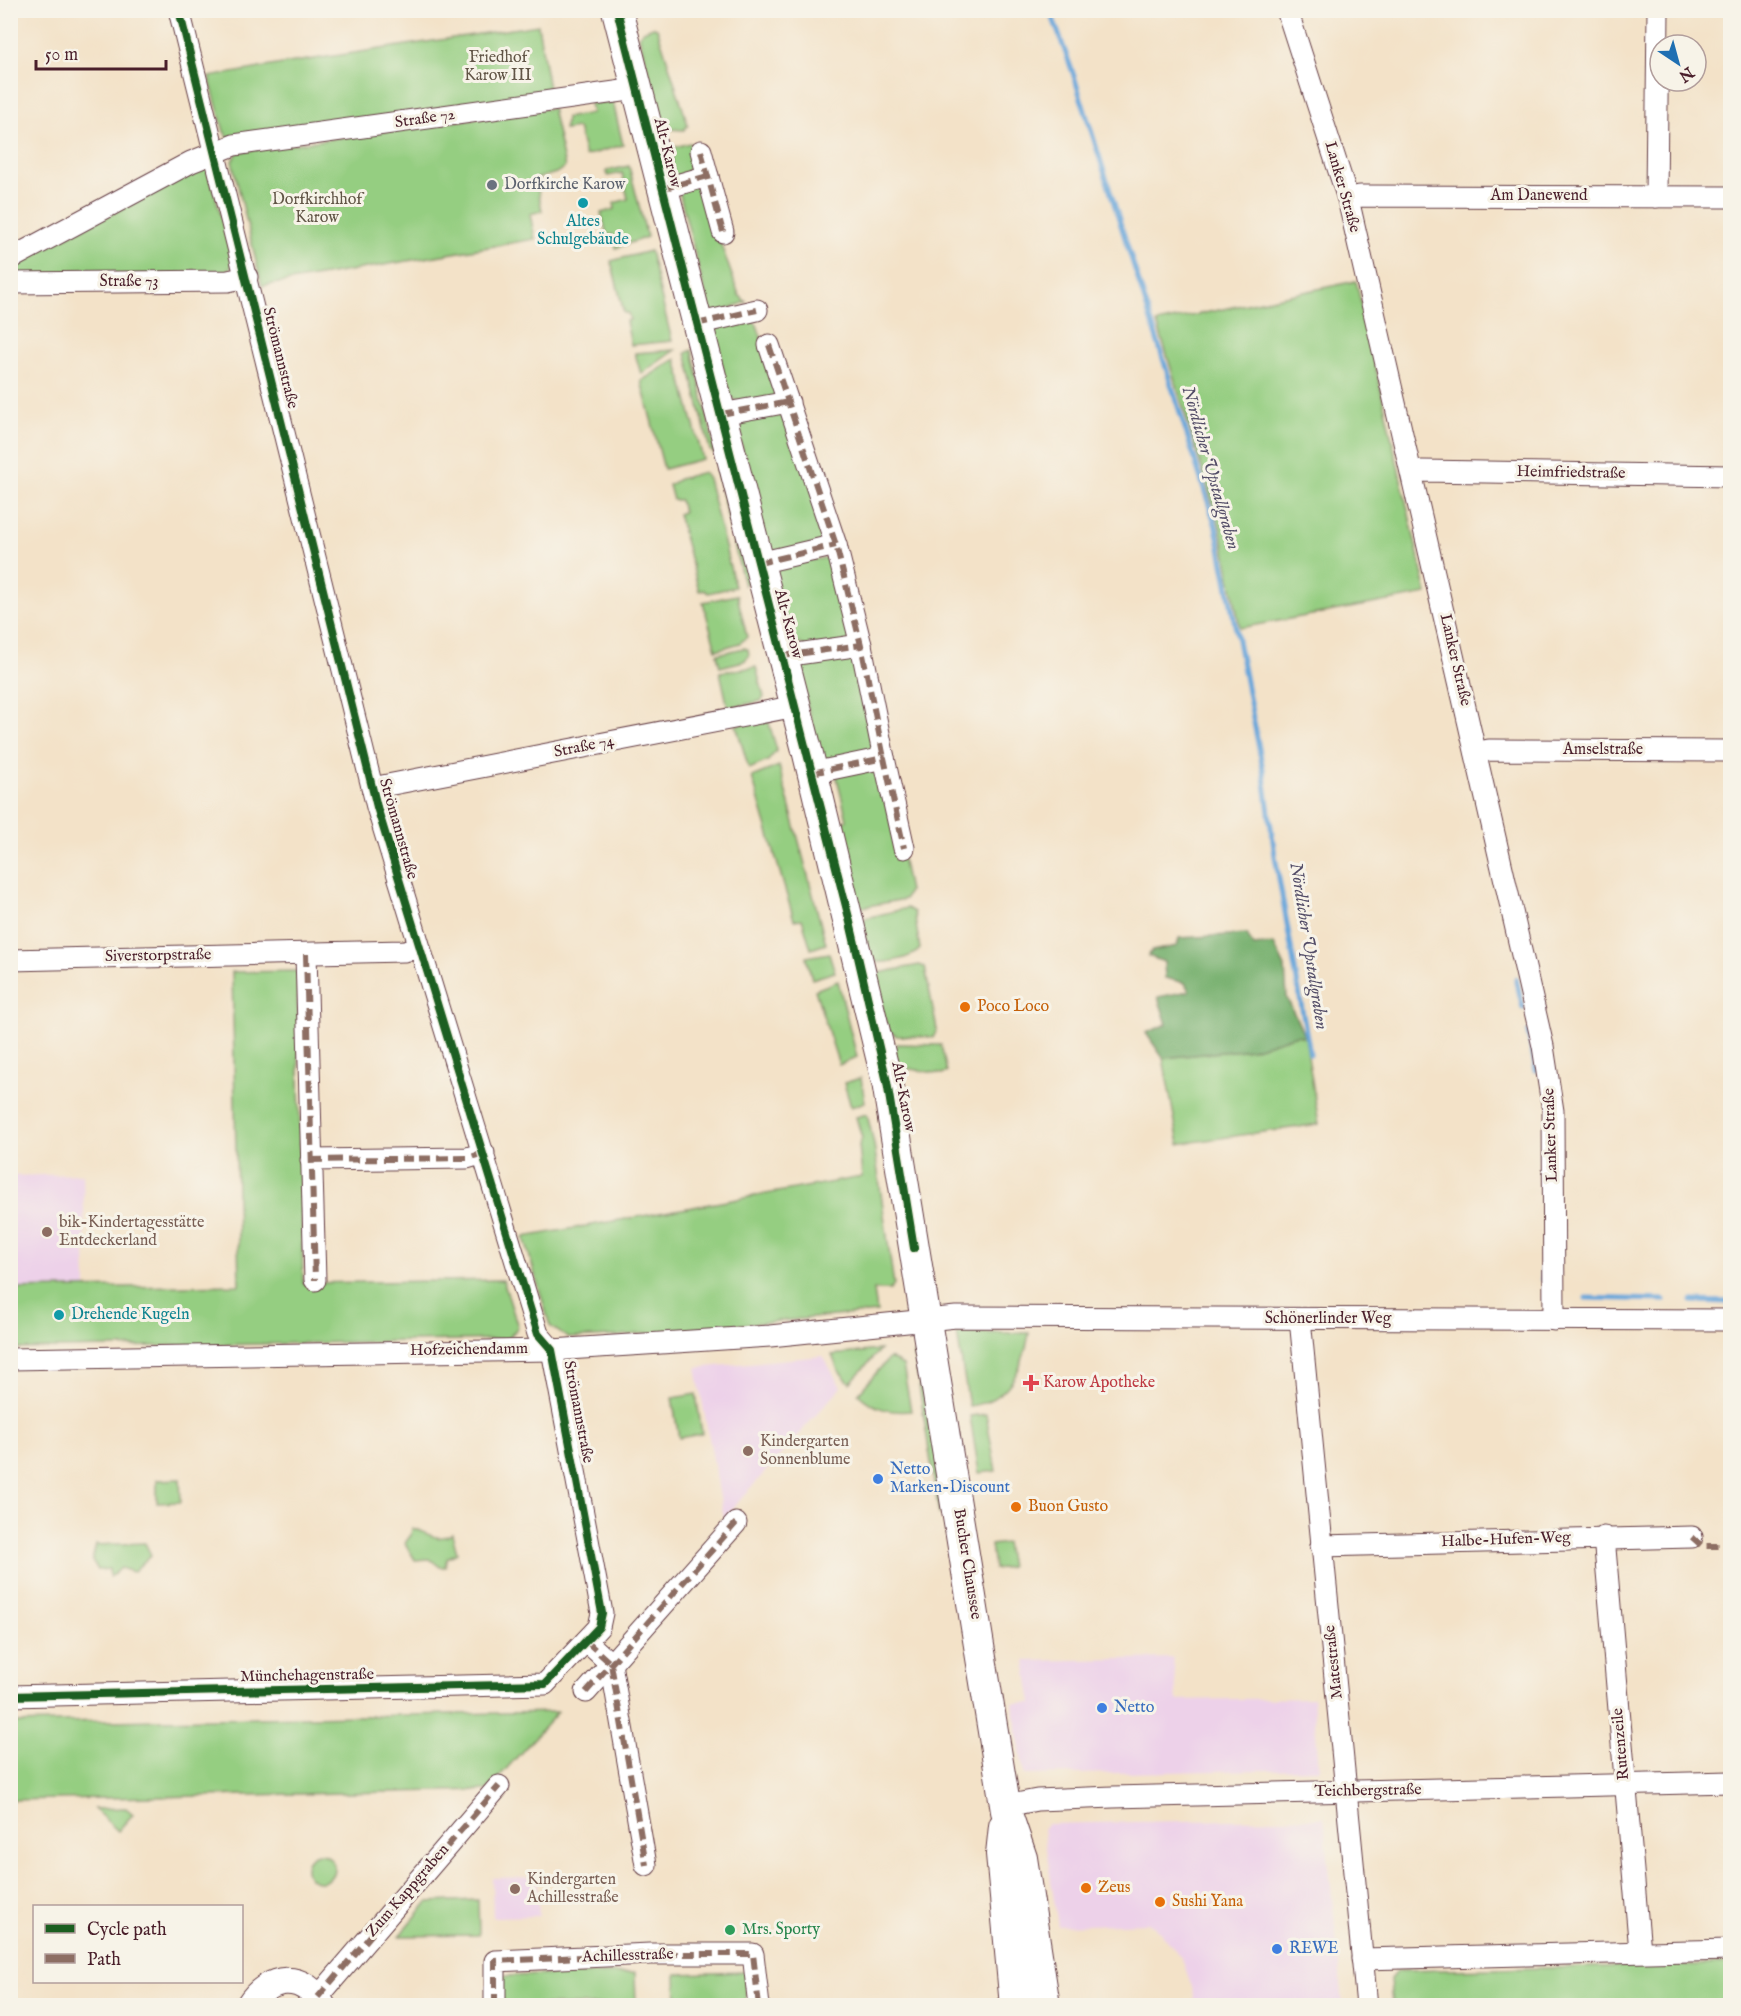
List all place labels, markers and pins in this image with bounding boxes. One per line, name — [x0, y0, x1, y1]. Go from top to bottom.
place label: Dorfkirche Karow — [504, 175, 626, 195]
marker: Dorfkirche Karow — [485, 178, 499, 192]
marker: Altes Schulgebäude — [576, 196, 590, 210]
place label: Altes Schulgebäude — [537, 212, 629, 250]
place label: Poco Loco — [977, 997, 1050, 1017]
marker: Poco Loco — [958, 1000, 972, 1014]
place label: bik-Kindertagesstätte Entdeckerland — [59, 1213, 204, 1251]
marker: bik-Kindertagesstätte Entdeckerland — [40, 1225, 54, 1239]
place label: Drehende Kugeln — [71, 1305, 190, 1325]
marker: Drehende Kugeln — [52, 1308, 66, 1322]
place label: Karow Apotheke — [1043, 1373, 1155, 1393]
marker: Karow Apotheke — [1024, 1376, 1038, 1390]
place label: Kindergarten Sonnenblume — [760, 1432, 850, 1470]
marker: Kindergarten Sonnenblume — [741, 1444, 755, 1458]
place label: Netto Marken-Discount — [890, 1460, 1010, 1498]
marker: Netto Marken-Discount — [871, 1472, 885, 1486]
place label: Buon Gusto — [1028, 1497, 1109, 1517]
marker: Buon Gusto — [1009, 1500, 1023, 1514]
place label: Netto — [1114, 1698, 1155, 1718]
marker: Netto — [1095, 1701, 1109, 1715]
place label: Kindergarten Achillesstraße — [526, 1870, 619, 1908]
place label: Zeus — [1098, 1878, 1131, 1898]
marker: Zeus — [1079, 1881, 1093, 1895]
marker: Kindergarten Achillesstraße — [508, 1882, 522, 1896]
place label: Sushi Yana — [1172, 1892, 1243, 1912]
marker: Sushi Yana — [1153, 1895, 1167, 1909]
place label: Mrs. Sporty — [742, 1920, 820, 1940]
marker: Mrs. Sporty — [723, 1923, 737, 1937]
place label: REWE — [1289, 1939, 1338, 1959]
marker: REWE — [1270, 1942, 1284, 1956]

